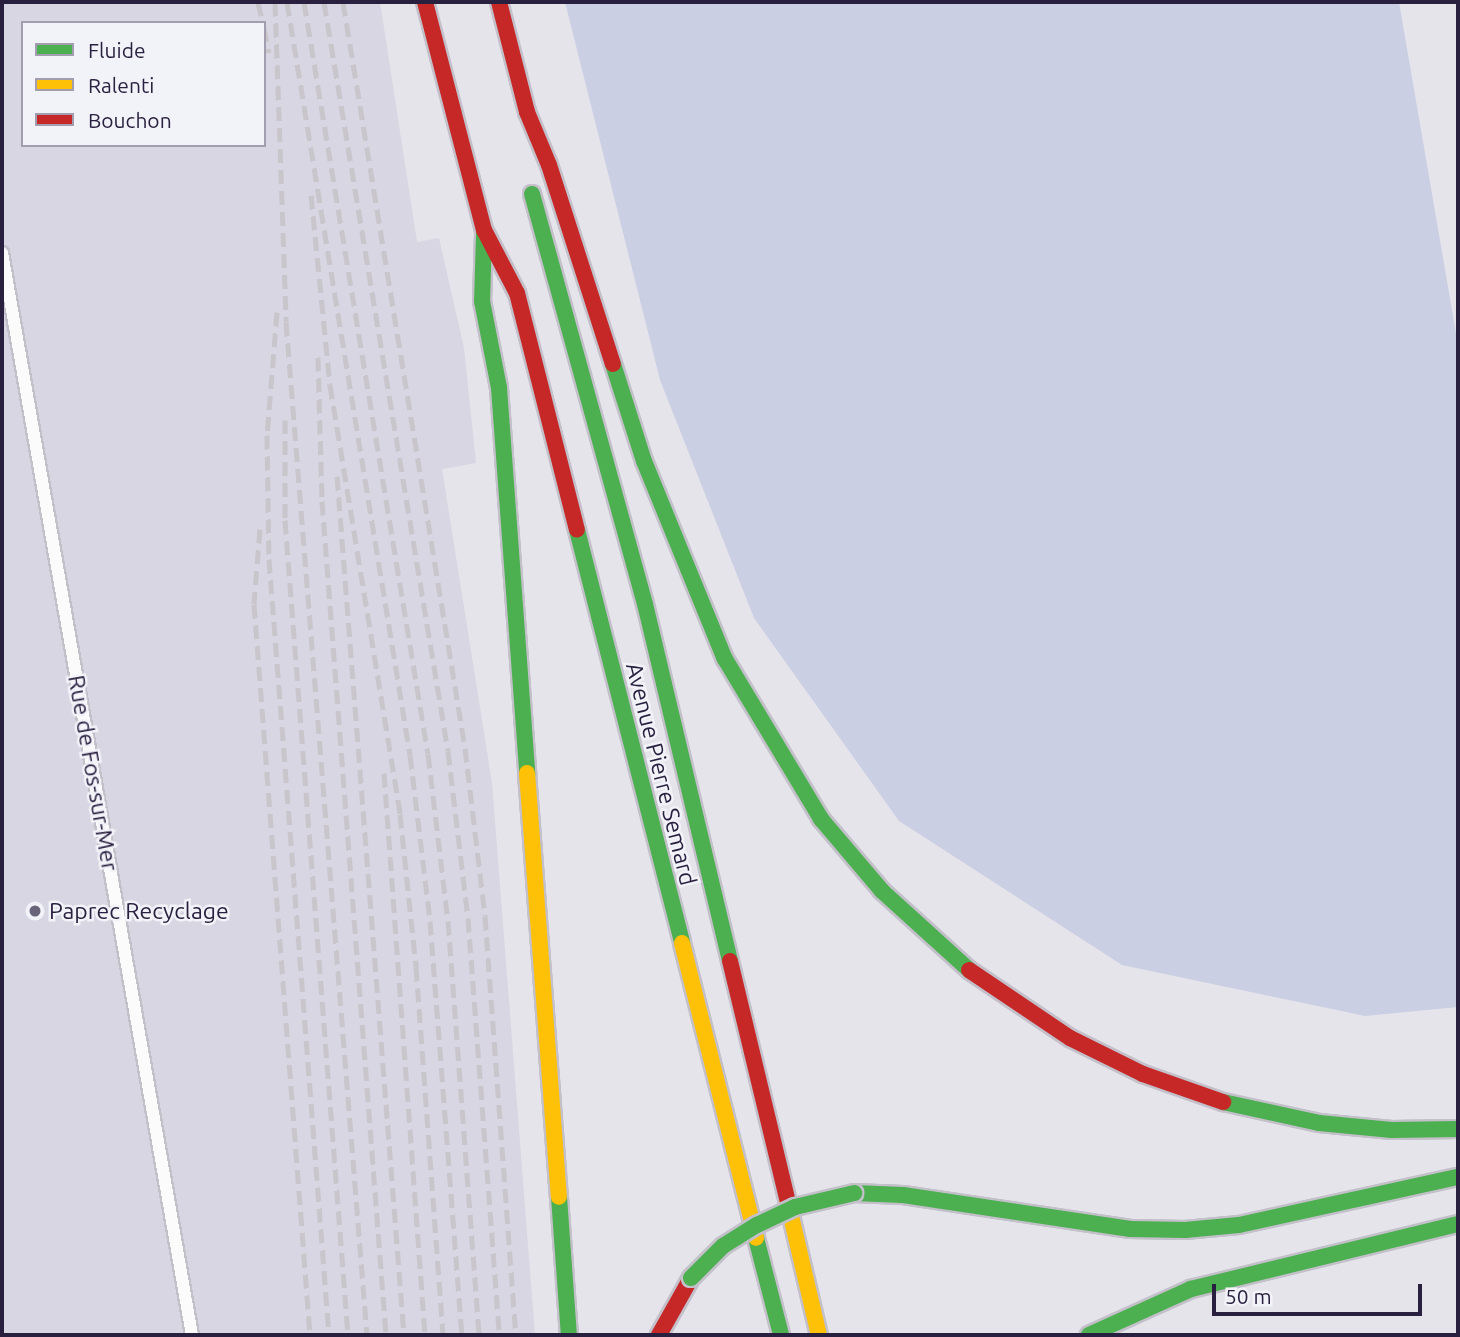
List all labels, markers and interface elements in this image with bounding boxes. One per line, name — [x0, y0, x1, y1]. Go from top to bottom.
legend — [21, 21, 266, 147]
text: Fluide — [88, 38, 146, 62]
text: Ralenti — [88, 73, 154, 97]
text: Bouchon — [88, 108, 172, 132]
street label: Avenue Pierre Semard — [620, 660, 702, 888]
street label: Rue de Fos-sur-Mer — [62, 673, 124, 873]
place label: Paprec Recyclage — [49, 897, 229, 925]
marker: Paprec Recyclage — [27, 903, 43, 919]
scale bar — [1215, 1270, 1425, 1314]
text: 50 m — [1225, 1284, 1272, 1308]

